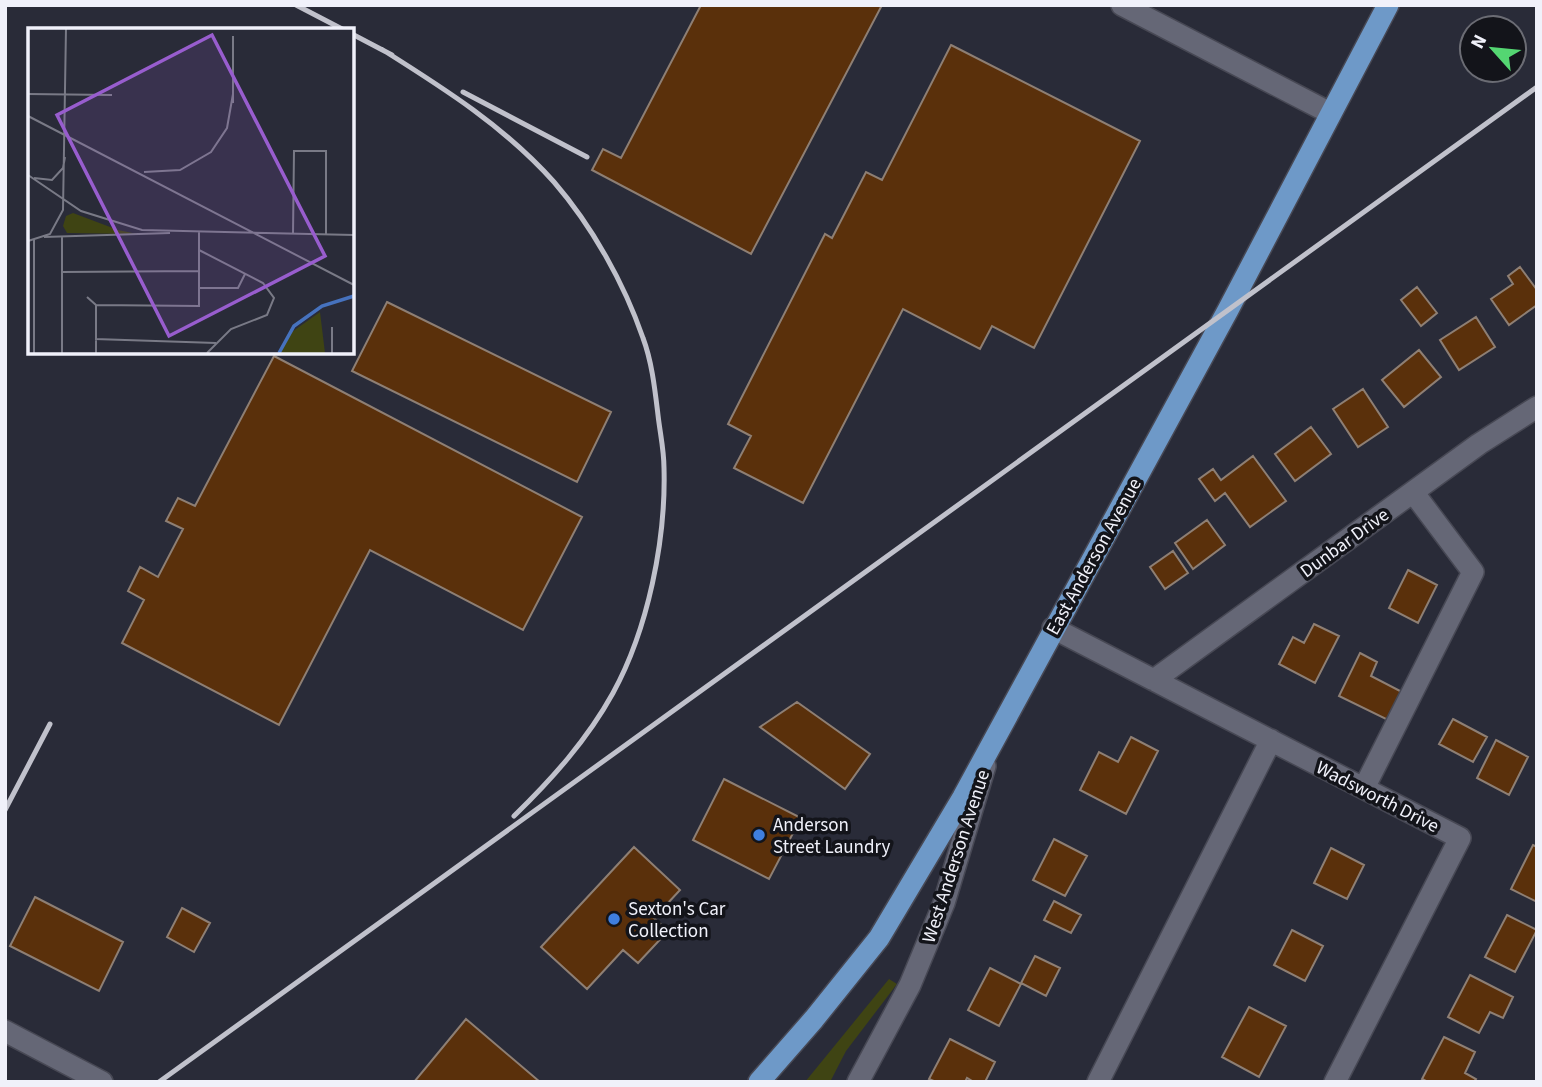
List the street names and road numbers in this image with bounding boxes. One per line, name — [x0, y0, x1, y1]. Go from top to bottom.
street label: East Anderson Avenue — [1040, 473, 1149, 640]
street label: Dunbar Drive — [1295, 502, 1395, 585]
street label: Wadsworth Drive — [1311, 755, 1444, 840]
street label: West Anderson Avenue — [916, 767, 997, 946]

